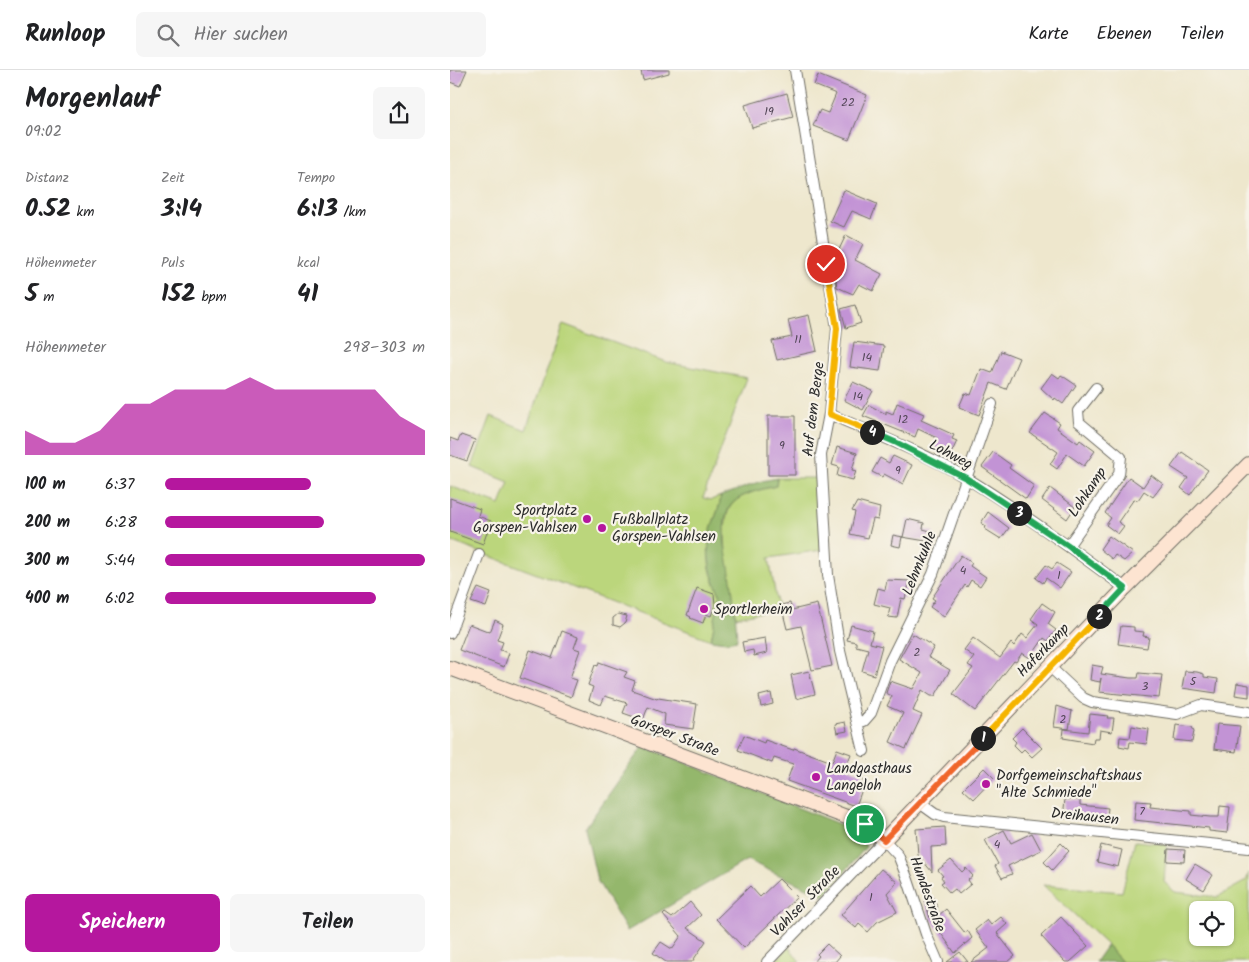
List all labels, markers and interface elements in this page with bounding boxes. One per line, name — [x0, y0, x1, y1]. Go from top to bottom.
search box — [136, 12, 486, 57]
text: Runloop — [25, 15, 106, 54]
text: Hier suchen — [194, 20, 288, 50]
text: Karte — [1028, 20, 1069, 49]
text: Ebenen — [1097, 20, 1152, 49]
text: Teilen — [1180, 20, 1224, 49]
icon: search — [154, 21, 182, 49]
text: Morgenlauf — [25, 77, 159, 122]
button: share — [373, 87, 425, 139]
house number: 22 — [841, 93, 855, 112]
house number: 19 — [764, 102, 774, 121]
text: 09:02 — [25, 119, 62, 144]
text: Distanz — [25, 167, 69, 189]
text: Zeit — [161, 167, 185, 189]
text: Tempo — [297, 167, 335, 189]
text: 0.52 — [25, 189, 71, 229]
text: 3:14 — [161, 189, 202, 229]
text: 6:13 — [297, 189, 338, 229]
text: km — [71, 201, 94, 223]
text: /km — [338, 201, 366, 223]
pin — [805, 243, 847, 285]
icon: check — [812, 250, 840, 278]
text: Höhenmeter — [25, 252, 96, 274]
text: Puls — [161, 252, 185, 274]
text: kcal — [297, 252, 320, 274]
text: 5 — [25, 274, 38, 314]
text: 152 — [161, 274, 196, 314]
text: 41 — [297, 274, 318, 314]
text: m — [38, 286, 54, 308]
text: bpm — [196, 286, 227, 308]
house number: 11 — [794, 330, 802, 349]
text: Höhenmeter — [25, 335, 106, 360]
text: 298–303 m — [343, 335, 425, 360]
house number: 14 — [862, 348, 873, 367]
street label: Auf dem Berge — [796, 360, 832, 458]
house number: 14 — [853, 387, 864, 406]
house number: 12 — [898, 410, 908, 429]
pin: 4 — [860, 420, 884, 444]
text: 4 — [869, 421, 876, 443]
street label: Lohweg — [924, 433, 977, 477]
house number: 9 — [779, 436, 785, 455]
house number: 9 — [895, 461, 901, 480]
street label: Lohkamp — [1062, 463, 1113, 523]
text: 100 m — [25, 472, 66, 497]
text: 6:37 — [105, 472, 134, 497]
place label: Sportplatz Gorspen-Vahlsen — [473, 499, 577, 540]
pin: 3 — [1006, 500, 1032, 526]
text: 3 — [1016, 502, 1023, 524]
place label: Fußballplatz Gorspen-Vahlsen — [612, 508, 716, 549]
text: 200 m — [25, 510, 70, 535]
text: 6:28 — [105, 510, 137, 535]
marker: Sportplatz Gorspen-Vahlsen — [581, 513, 593, 525]
marker: Fußballplatz Gorspen-Vahlsen — [596, 522, 608, 534]
street label: Lehmkuhle — [896, 527, 944, 599]
text: 300 m — [25, 548, 69, 573]
text: 5:44 — [105, 548, 135, 573]
house number: 4 — [960, 561, 967, 580]
house number: 1 — [1057, 566, 1061, 585]
text: 400 m — [25, 586, 69, 611]
text: 6:02 — [105, 586, 135, 611]
place label: Sportlerheim — [714, 598, 792, 622]
marker: Sportlerheim — [698, 603, 710, 615]
pin: 2 — [1086, 604, 1112, 628]
text: 2 — [1095, 605, 1104, 627]
street label: Haferkamp — [1012, 618, 1076, 683]
house number: 2 — [914, 643, 921, 662]
house number: 5 — [1190, 672, 1198, 691]
house number: 3 — [1142, 677, 1149, 696]
street label: Gorsper Straße — [627, 708, 723, 764]
house number: 2 — [1060, 710, 1067, 729]
pin: 1 — [970, 726, 996, 750]
text: 1 — [981, 727, 986, 749]
place label: Landgasthaus Langeloh — [826, 757, 912, 798]
place label: Dorfgemeinschaftshaus "Alte Schmiede" — [996, 764, 1142, 805]
marker: Landgasthaus Langeloh — [810, 771, 822, 783]
marker: Dorfgemeinschaftshaus "Alte Schmiede" — [980, 778, 992, 790]
street label: Dreihausen — [1050, 801, 1120, 833]
house number: 7 — [1139, 802, 1145, 821]
pin — [844, 803, 886, 845]
icon: arrive — [851, 810, 879, 838]
house number: 4 — [994, 835, 1001, 854]
street label: Hundestraße — [902, 853, 952, 936]
street label: Vahlser Straße — [765, 860, 847, 943]
house number: 1 — [869, 888, 873, 907]
button: Speichern — [25, 894, 220, 952]
button: Teilen — [230, 894, 425, 952]
map controls — [1189, 901, 1234, 946]
button: locate — [1189, 901, 1234, 946]

